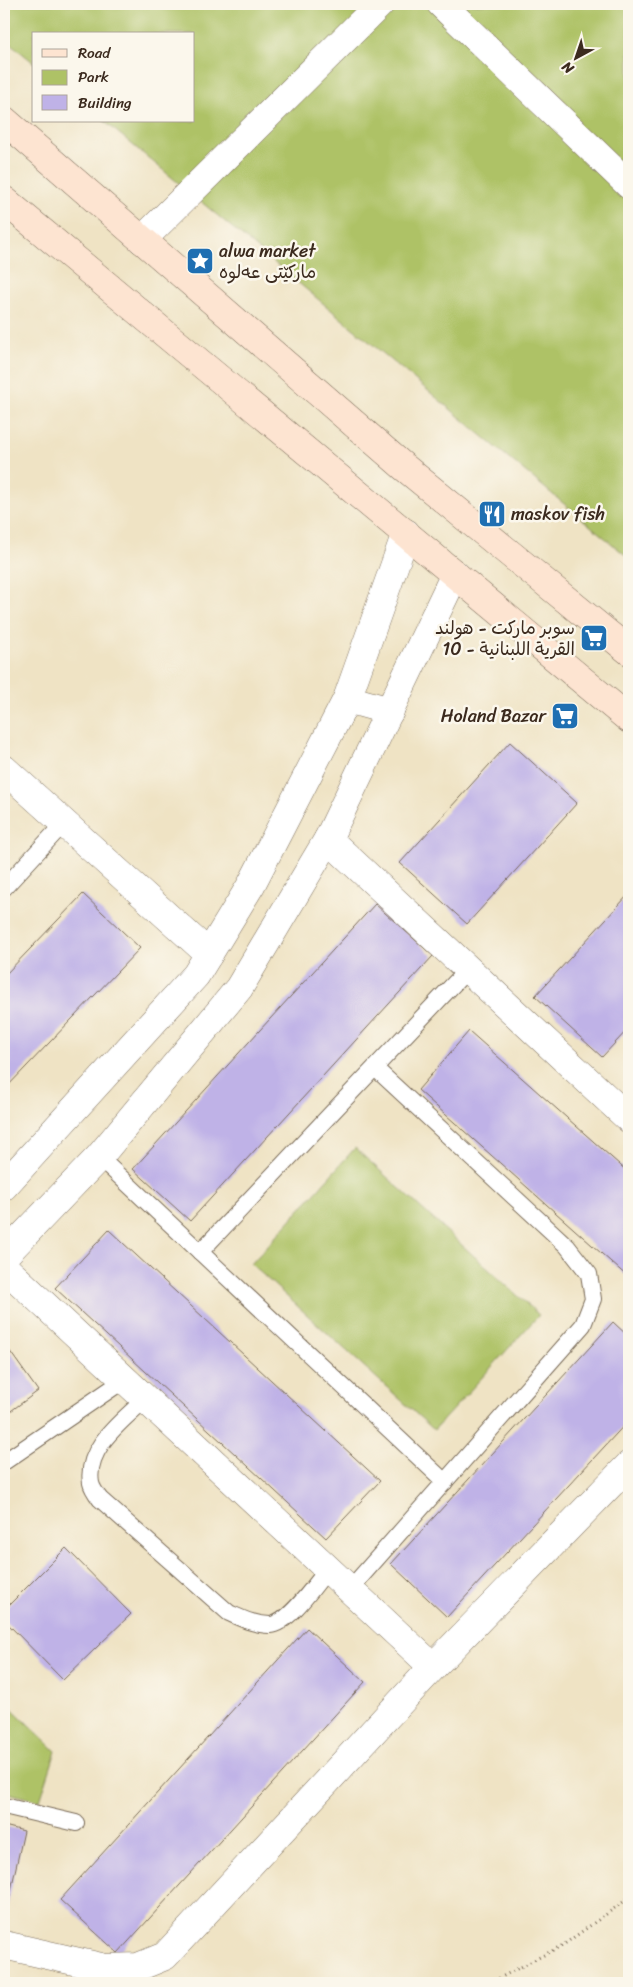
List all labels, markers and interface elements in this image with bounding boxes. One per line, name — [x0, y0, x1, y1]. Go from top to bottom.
legend — [32, 32, 195, 122]
north arrow — [550, 32, 600, 82]
text: Road — [78, 40, 111, 66]
text: N — [556, 55, 580, 81]
text: Park — [78, 64, 109, 90]
text: Building — [78, 90, 132, 116]
place label: alwa market مارکێتی عەلوە — [219, 235, 316, 288]
place icon: alwa market مارکێتی عەلوە — [185, 246, 215, 276]
place label: maskov fish — [511, 498, 605, 530]
restaurant icon: maskov fish — [477, 499, 507, 529]
place label: سوبر ماركت - هولند 10 - القرية اللبنانية — [435, 612, 575, 665]
supermarket icon: سوبر ماركت - هولند 10 - القرية اللبنانية — [579, 623, 609, 653]
place label: Holand Bazar — [441, 700, 548, 732]
supermarket icon: Holand Bazar — [550, 701, 580, 731]

